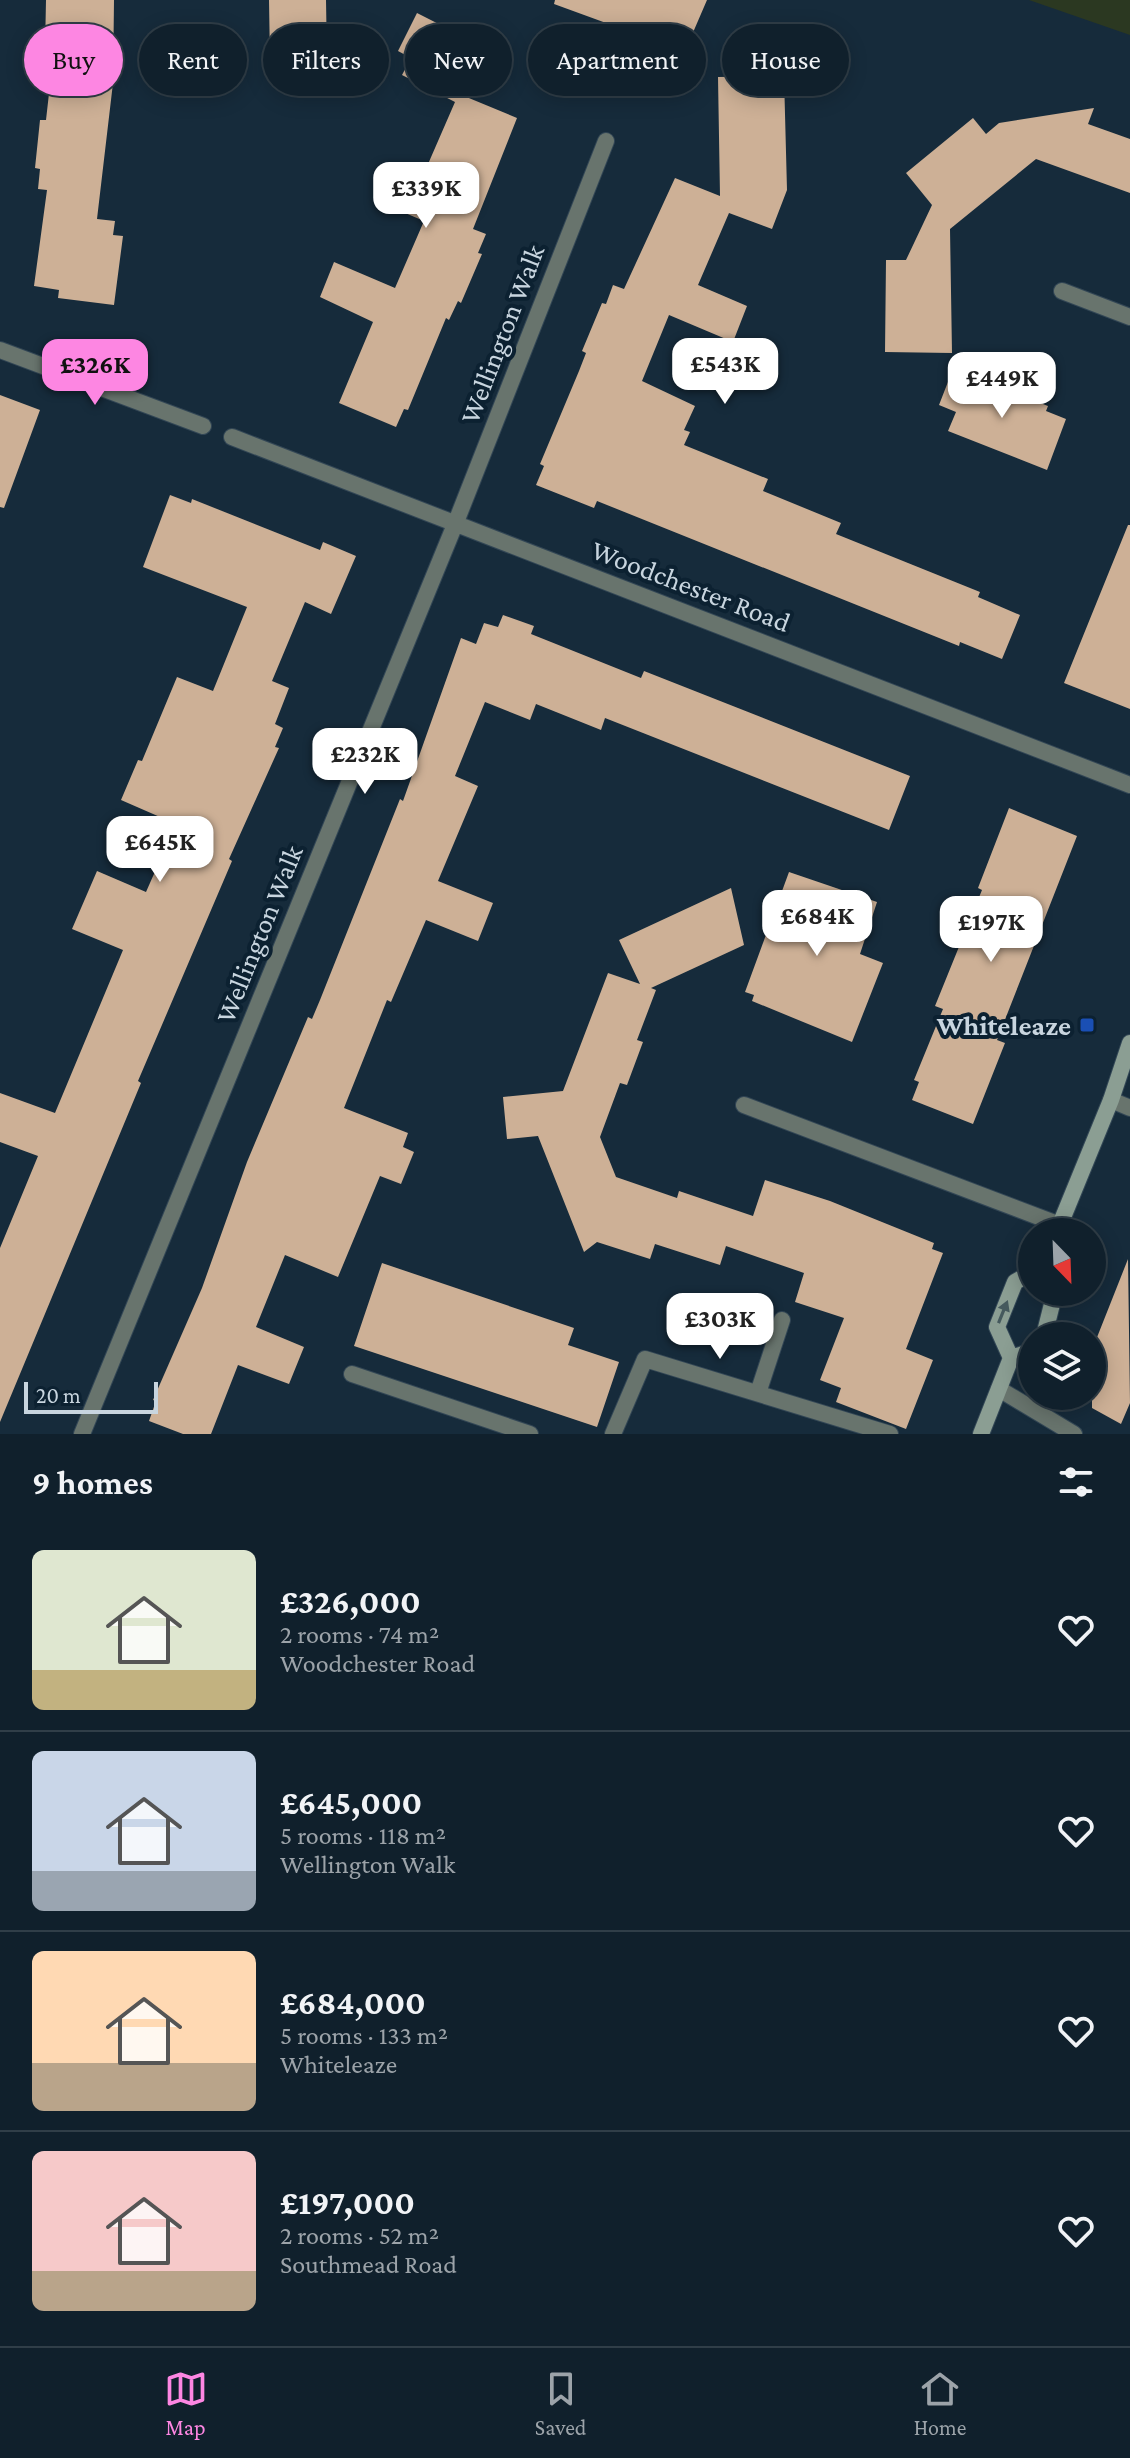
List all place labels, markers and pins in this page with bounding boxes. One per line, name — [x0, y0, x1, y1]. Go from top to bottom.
pin: £339K — [370, 162, 482, 230]
pin: £543K — [669, 338, 781, 406]
pin: £326K — [39, 339, 151, 407]
pin: £449K — [946, 352, 1058, 420]
pin: £232K — [309, 728, 421, 796]
pin: £645K — [104, 816, 216, 884]
pin: £684K — [761, 890, 873, 958]
pin: £197K — [935, 896, 1047, 964]
place label: Whiteleaze — [936, 1010, 1071, 1041]
marker: Whiteleaze — [1078, 1016, 1096, 1034]
pin: £303K — [664, 1293, 776, 1361]

